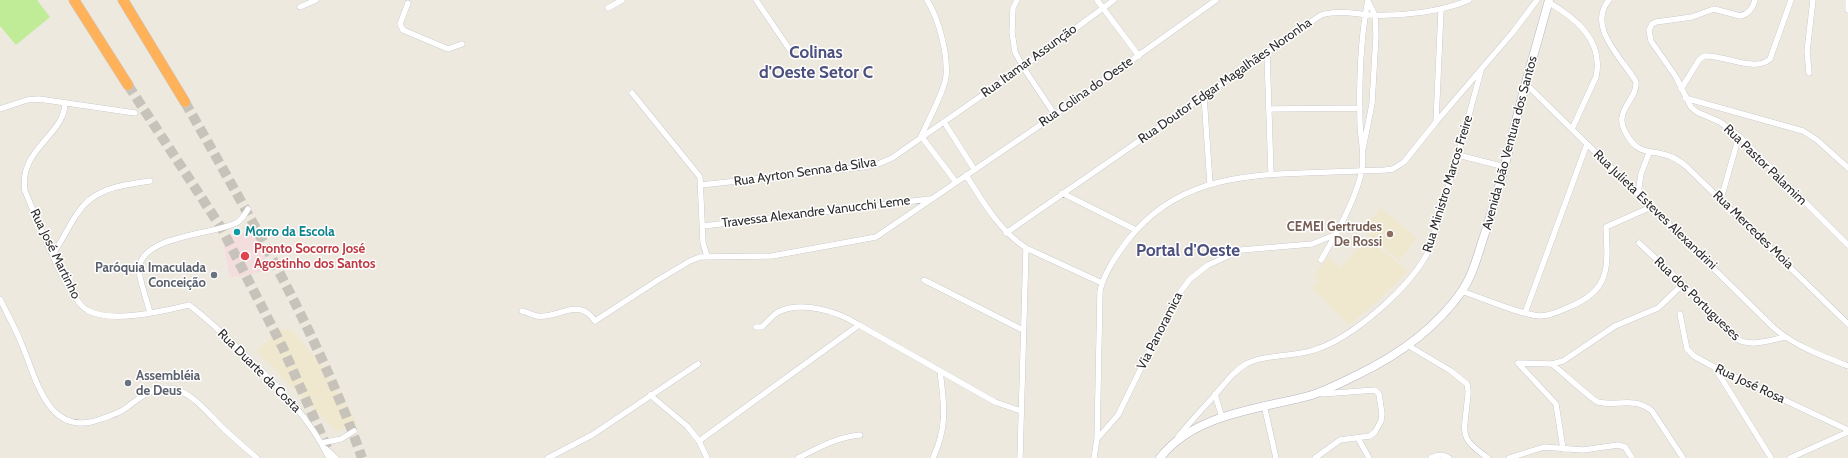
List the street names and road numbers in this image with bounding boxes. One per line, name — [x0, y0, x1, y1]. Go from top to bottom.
street label: Rua Doutor Edgar Magalhães Noronha — [1135, 15, 1315, 147]
street label: Rua Itamar Assunção — [978, 21, 1080, 101]
street label: Rua Colina do Oeste — [1036, 54, 1136, 130]
street label: Avenida João Ventura dos Santos — [1479, 54, 1541, 232]
street label: Rua Ministro Marcos Freire — [1420, 113, 1476, 255]
street label: Rua Pastor Palamim — [1720, 121, 1810, 209]
street label: Rua Julieta Esteves Alexandrini — [1590, 147, 1720, 273]
street label: Rua Ayrton Senna da Silva — [733, 154, 877, 190]
street label: Rua Mercedes Moia — [1710, 188, 1796, 272]
street label: Travessa Alexandre Vanucchi Leme — [721, 193, 911, 231]
street label: Rua José Martinho — [26, 206, 84, 302]
street label: Rua dos Portugueses — [1651, 254, 1743, 344]
street label: Via Panoramica — [1134, 290, 1186, 372]
street label: Rua Duarte da Costa — [214, 326, 304, 416]
street label: Rua José Rosa — [1713, 361, 1787, 407]

